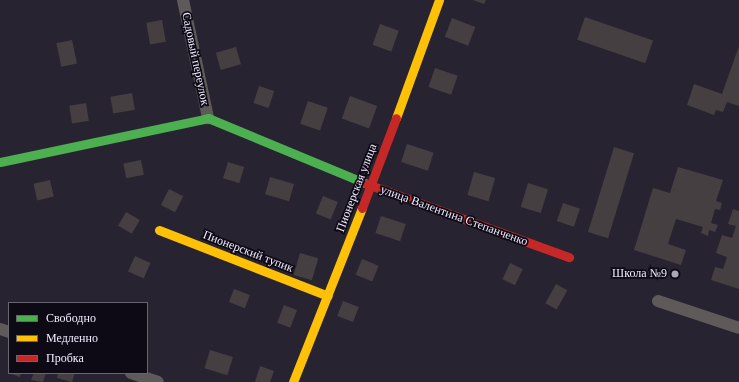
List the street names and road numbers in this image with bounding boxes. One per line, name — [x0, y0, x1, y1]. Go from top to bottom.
street label: Садовый переулок — [178, 11, 212, 107]
street label: Пионерская улица — [334, 142, 380, 234]
street label: улица Валентина Степанченко — [378, 183, 530, 249]
street label: Пионерский тупик — [201, 228, 295, 276]

